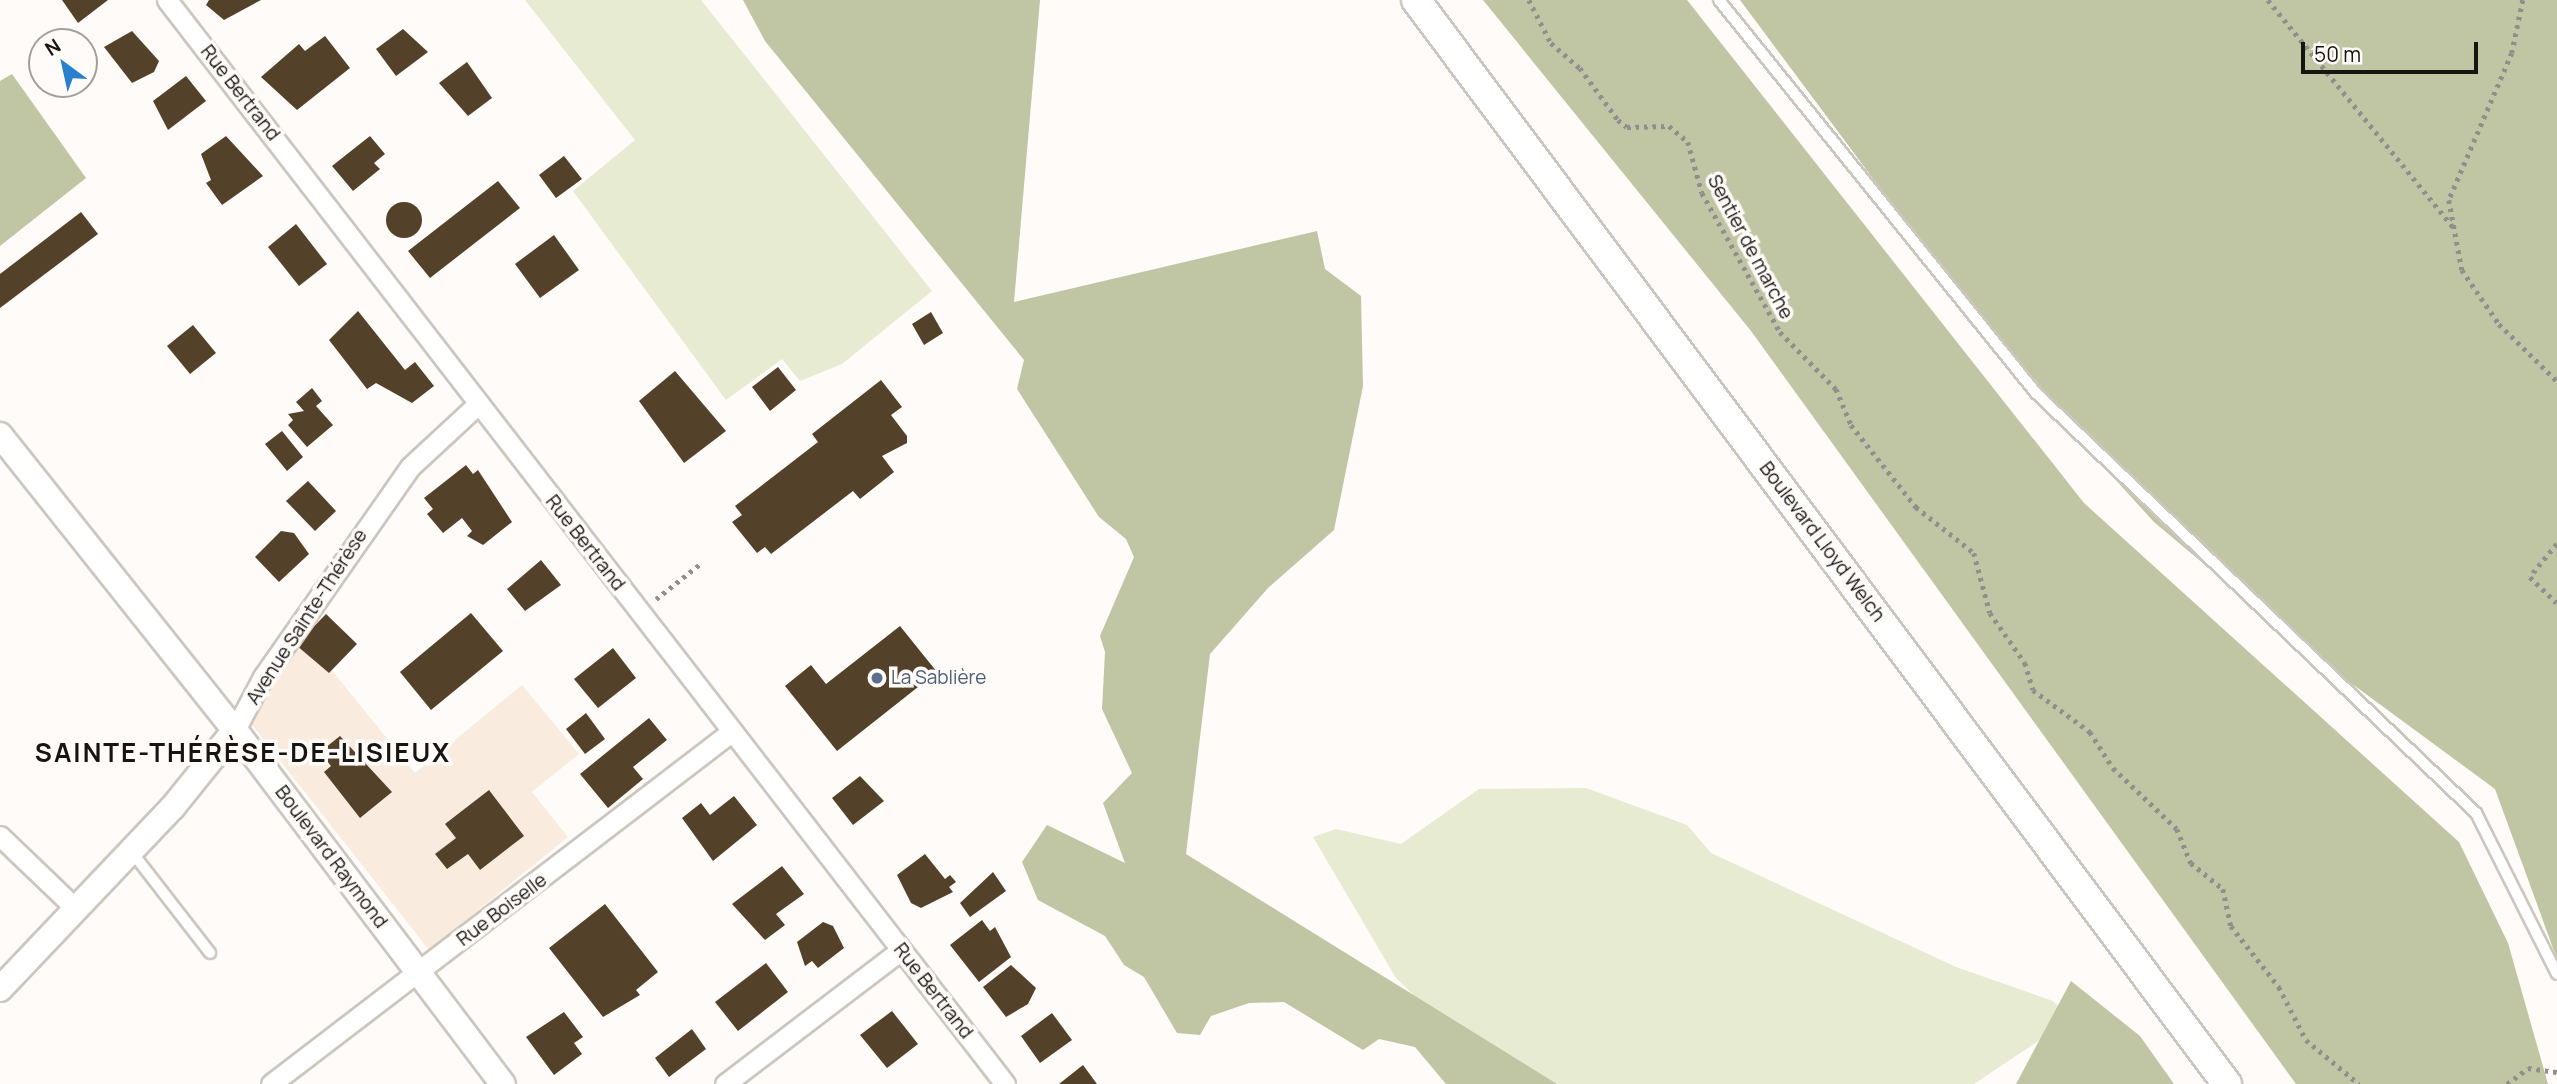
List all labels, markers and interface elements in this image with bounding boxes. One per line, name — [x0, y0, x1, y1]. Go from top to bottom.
north arrow — [28, 28, 98, 98]
scale bar — [2305, 28, 2482, 72]
text: N — [40, 32, 65, 62]
text: 50 m — [2314, 40, 2361, 68]
street label: Rue Bertrand — [196, 41, 284, 145]
street label: Sentier de marche — [1702, 171, 1798, 323]
street label: Boulevard Lloyd Welch — [1754, 458, 1890, 626]
street label: Rue Bertrand — [541, 491, 629, 595]
street label: Avenue Sainte-Thérèse — [242, 525, 372, 709]
place label: La Sablière — [891, 667, 986, 689]
marker: La Sablière — [869, 670, 885, 686]
district label: SAINTE-THÉRÈSE-DE-LISIEUX — [37, 737, 449, 769]
street label: Boulevard Raymond — [270, 781, 392, 933]
street label: Rue Boiselle — [453, 869, 551, 951]
street label: Rue Bertrand — [889, 939, 977, 1043]

